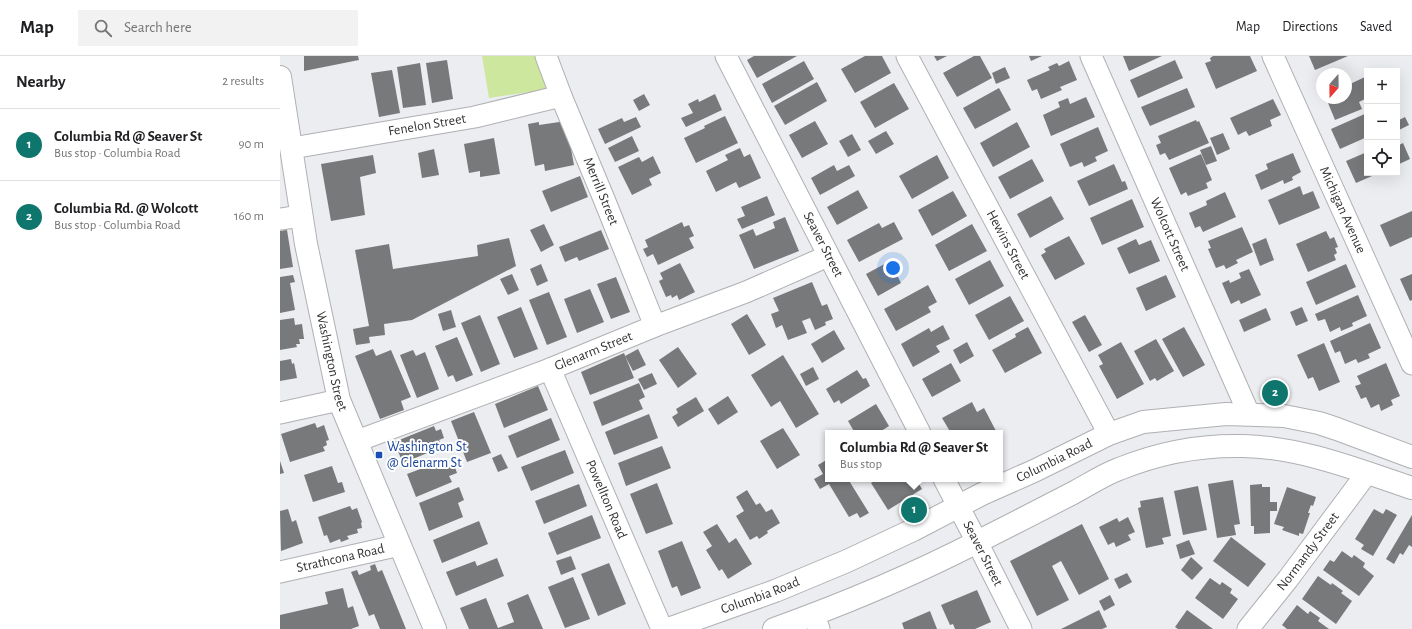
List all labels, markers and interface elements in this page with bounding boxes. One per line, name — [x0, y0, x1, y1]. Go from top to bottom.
search box — [78, 10, 358, 46]
icon: search — [92, 17, 114, 39]
text: Map — [20, 18, 54, 37]
text: Search here — [124, 20, 192, 35]
text: Map — [1236, 20, 1260, 34]
text: Directions — [1282, 20, 1338, 34]
text: Saved — [1360, 20, 1392, 34]
north arrow — [1316, 68, 1352, 104]
map controls — [1364, 68, 1400, 176]
button: + — [1364, 68, 1400, 104]
text: Nearby — [16, 73, 66, 90]
text: 2 results — [222, 75, 264, 88]
button: − — [1364, 104, 1400, 140]
street label: Fenelon Street — [387, 112, 467, 139]
text: Columbia Rd @ Seaver St — [54, 129, 202, 144]
text: 1 — [27, 138, 31, 151]
text: 90 m — [238, 138, 264, 151]
button: locate — [1364, 140, 1400, 176]
text: Bus stop · Columbia Road — [54, 147, 180, 160]
street label: Merrill Street — [580, 155, 621, 228]
street label: Michigan Avenue — [1317, 164, 1368, 256]
street label: Wolcott Street — [1147, 196, 1192, 274]
text: Columbia Rd. @ Wolcott — [54, 201, 198, 216]
street label: Hewins Street — [984, 208, 1032, 282]
text: 2 — [26, 210, 32, 223]
text: 160 m — [234, 210, 264, 223]
street label: Seaver Street — [801, 210, 846, 280]
text: Bus stop · Columbia Road — [54, 219, 180, 232]
your location — [883, 258, 903, 278]
street label: Washington Street — [313, 310, 350, 414]
street label: Glenarm Street — [553, 329, 635, 373]
pin: 2 — [1262, 378, 1288, 408]
popup — [825, 430, 1003, 482]
street label: Columbia Road — [1014, 436, 1095, 485]
place label: Washington St @ Glenarm St — [387, 440, 467, 470]
text: Columbia Rd @ Seaver St — [840, 440, 988, 455]
marker: Washington St @ Glenarm St — [374, 450, 384, 460]
street label: Powellton Road — [583, 458, 629, 541]
text: Bus stop — [840, 458, 882, 471]
pin: 1 — [901, 495, 927, 525]
street label: Normandy Street — [1274, 510, 1342, 593]
street label: Seaver Street — [960, 519, 1005, 589]
street label: Strathcona Road — [295, 542, 386, 575]
street label: Columbia Road — [719, 575, 802, 617]

